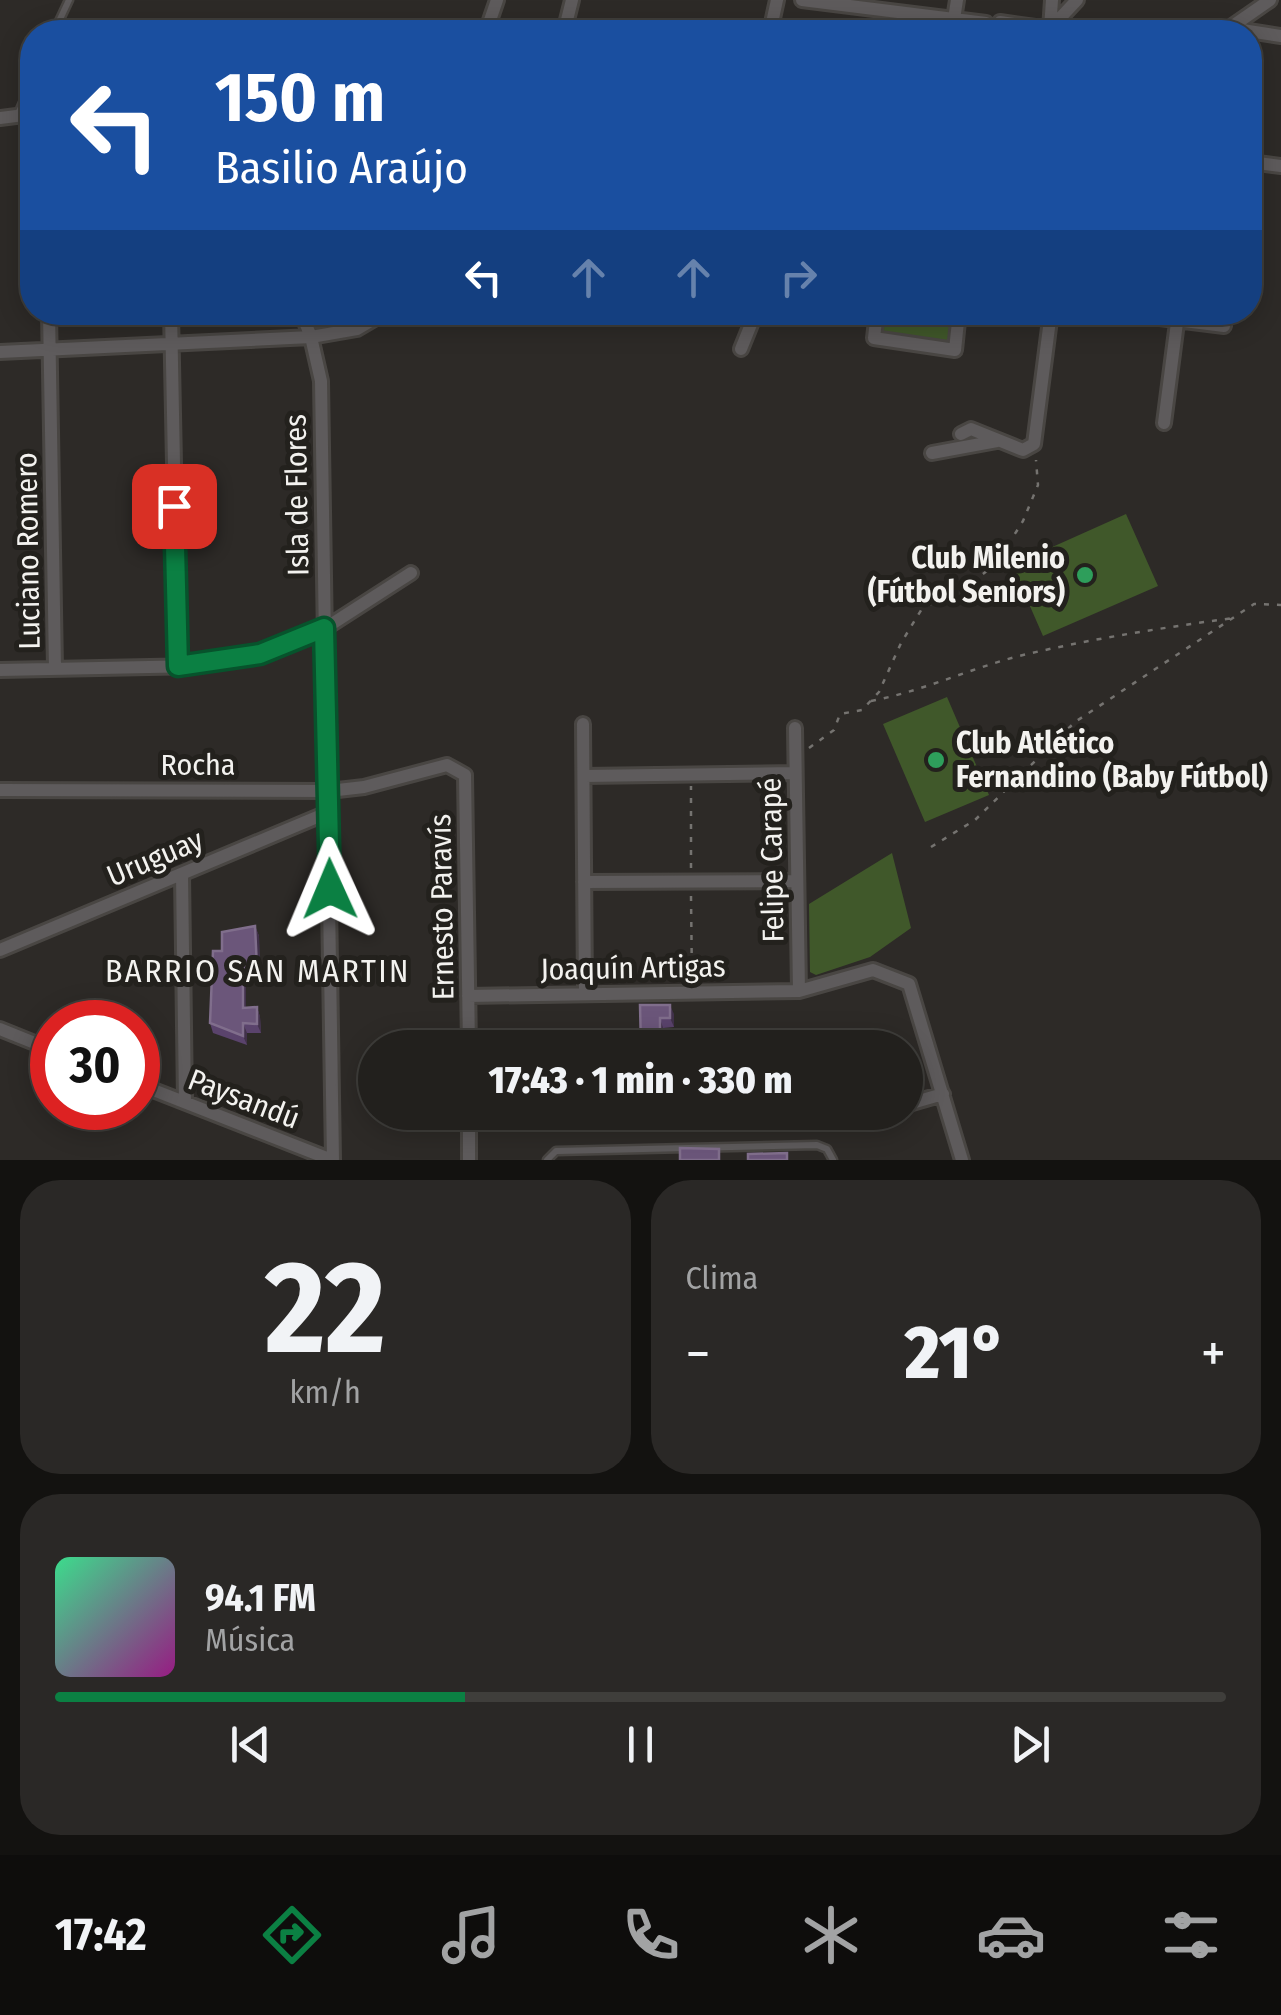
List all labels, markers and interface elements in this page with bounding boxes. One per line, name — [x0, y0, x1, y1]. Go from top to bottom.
text: 150 m — [215, 56, 385, 140]
icon: left — [50, 60, 180, 190]
text: Basilio Araújo — [215, 141, 468, 195]
icon: left — [456, 250, 511, 305]
icon: ahead — [561, 250, 616, 305]
icon: ahead — [666, 250, 721, 305]
icon: right — [771, 250, 826, 305]
street label: Isla de Flores — [278, 414, 316, 576]
street label: Luciano Romero — [8, 452, 48, 650]
pin — [132, 464, 217, 549]
icon: arrive — [147, 479, 202, 534]
place label: Club Milenio (Fútbol Seniors) — [868, 540, 1065, 610]
marker: Club Milenio (Fútbol Seniors) — [1074, 564, 1096, 586]
place label: Club Atlético Fernandino (Baby Fútbol) — [956, 725, 1268, 795]
street label: Rocha — [160, 747, 236, 783]
marker: Club Atlético Fernandino (Baby Fútbol) — [925, 749, 947, 771]
street label: Felipe Carapé — [753, 777, 791, 943]
street label: Ernesto Paravís — [422, 814, 462, 1000]
street label: Uruguay — [102, 821, 209, 894]
position arrow — [278, 837, 382, 941]
street label: Joaquín Artigas — [540, 948, 726, 988]
district label: BARRIO SAN MARTIN — [105, 952, 411, 990]
speed limit sign: 30 — [30, 1000, 160, 1130]
text: 17:43 · 1 min · 330 m — [489, 1057, 792, 1103]
street label: Paysandú — [183, 1061, 305, 1137]
text: 22 — [265, 1230, 385, 1386]
text: Clima — [686, 1259, 758, 1297]
text: 21° — [905, 1308, 1006, 1398]
text: − — [686, 1321, 710, 1387]
text: + — [1201, 1321, 1226, 1387]
text: km/h — [290, 1373, 361, 1411]
text: 94.1 FM — [205, 1575, 316, 1621]
text: Música — [205, 1621, 295, 1659]
icon: previous — [223, 1717, 278, 1772]
icon: pause — [613, 1717, 668, 1772]
icon: next — [1003, 1717, 1058, 1772]
icon: directions — [257, 1900, 327, 1970]
icon: music — [436, 1900, 506, 1970]
icon: phone — [616, 1900, 686, 1970]
icon: climate — [796, 1900, 866, 1970]
icon: car — [976, 1900, 1046, 1970]
icon: filters — [1156, 1900, 1226, 1970]
text: 17:42 — [55, 1908, 147, 1962]

